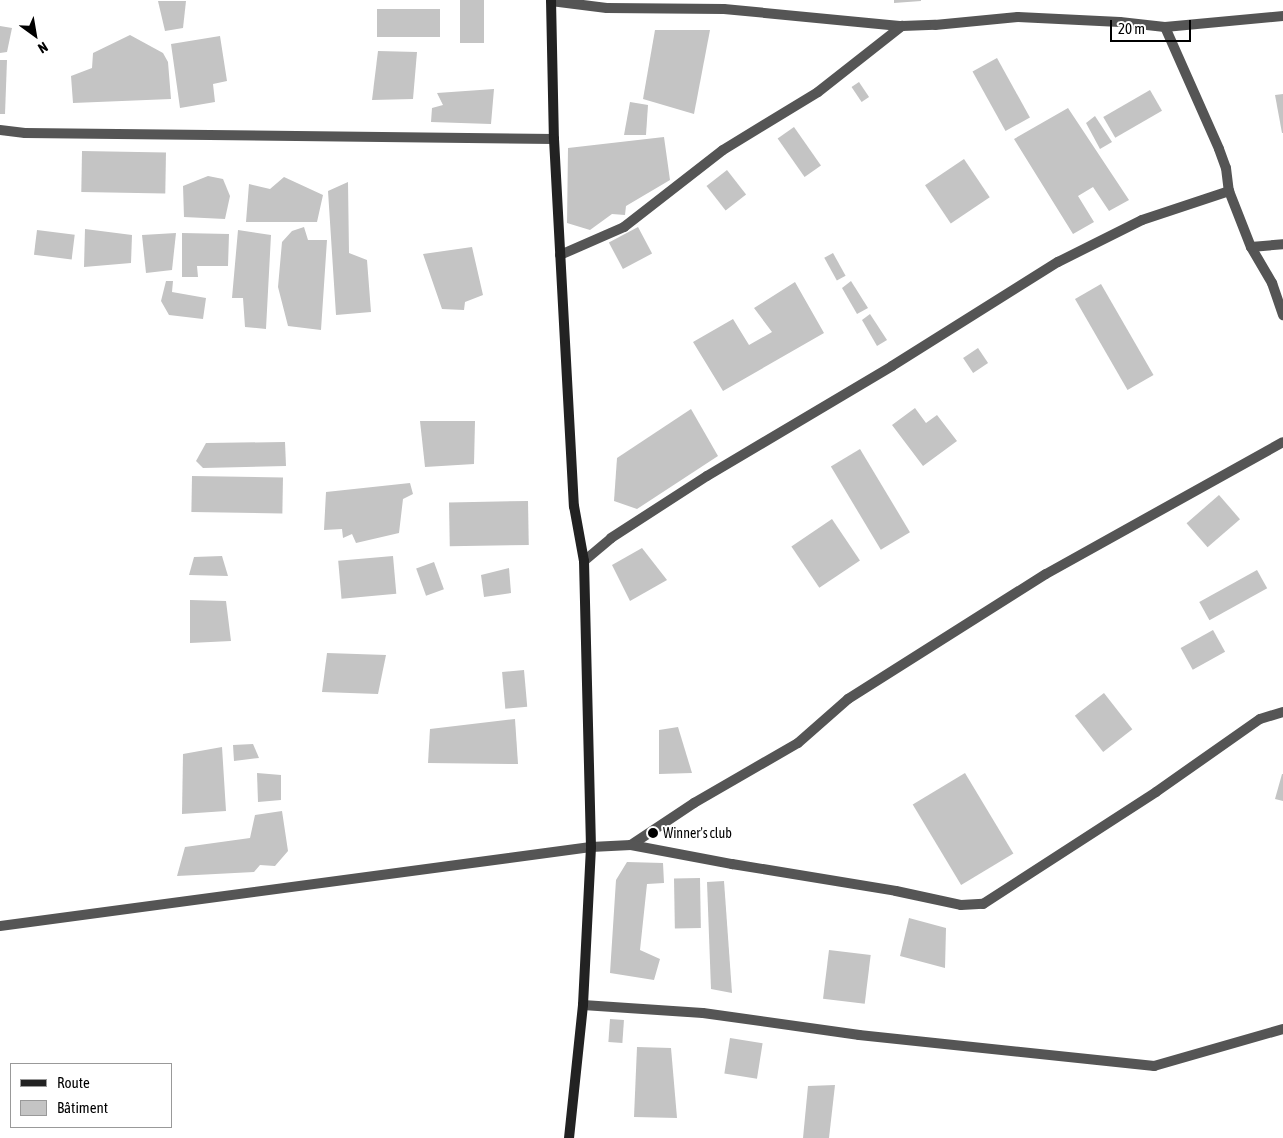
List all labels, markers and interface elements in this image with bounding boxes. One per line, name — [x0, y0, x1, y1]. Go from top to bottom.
north arrow — [10, 10, 60, 60]
scale bar — [1113, 10, 1194, 42]
text: 20 m — [1118, 20, 1145, 37]
text: N — [35, 39, 51, 57]
place label: Winner's club — [663, 825, 732, 841]
marker: Winner's club — [647, 827, 659, 839]
legend — [10, 1063, 172, 1128]
text: Route — [57, 1074, 90, 1091]
text: Bâtiment — [57, 1099, 108, 1116]

